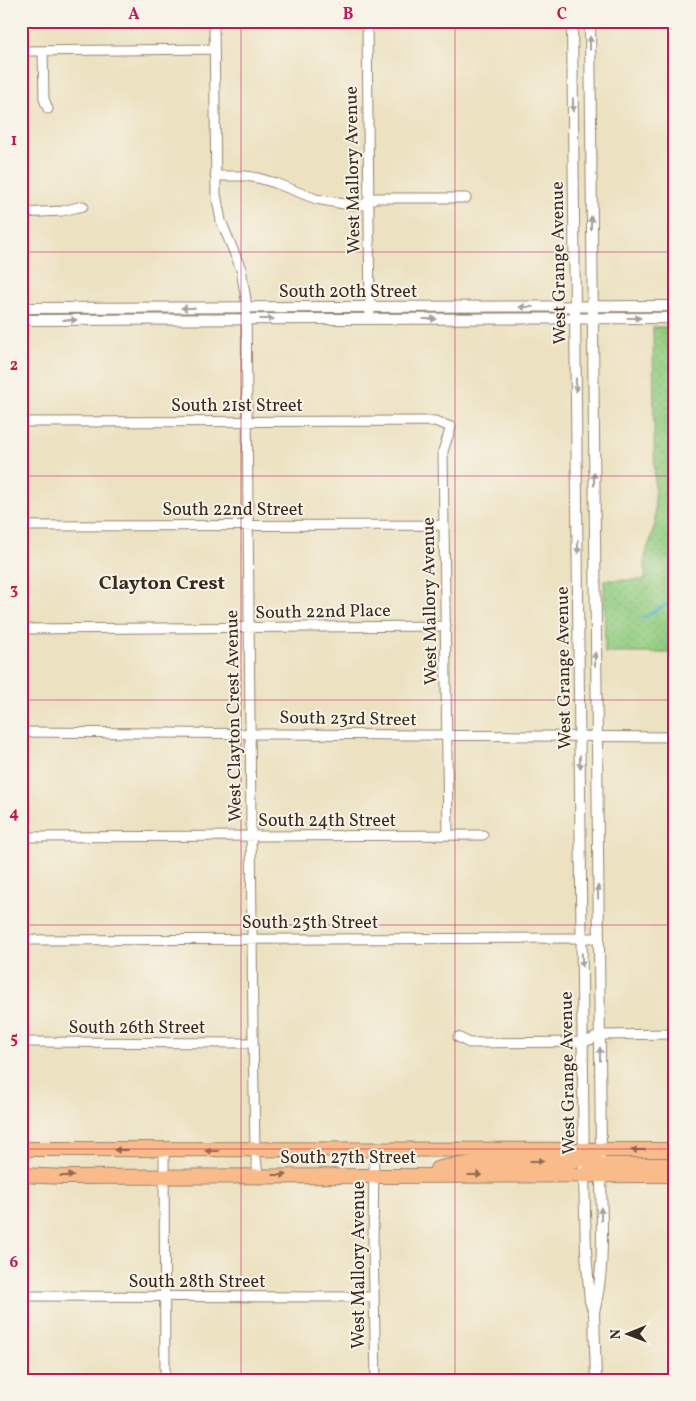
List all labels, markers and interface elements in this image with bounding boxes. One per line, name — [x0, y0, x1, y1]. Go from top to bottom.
text: A — [128, 4, 140, 26]
text: B — [343, 4, 354, 26]
text: C — [557, 4, 567, 26]
one-way arrow — [586, 34, 594, 50]
street label: West Mallory Avenue — [340, 86, 367, 254]
one-way arrow — [569, 97, 577, 113]
text: 1 — [11, 130, 17, 152]
street label: West Grange Avenue — [546, 181, 573, 345]
one-way arrow — [587, 214, 595, 230]
street label: South 20th Street — [279, 280, 417, 305]
one-way arrow — [518, 303, 534, 311]
one-way arrow — [179, 304, 195, 312]
one-way arrow — [626, 314, 642, 322]
one-way arrow — [260, 315, 276, 323]
one-way arrow — [422, 315, 438, 323]
one-way arrow — [62, 316, 78, 324]
text: 2 — [10, 355, 18, 377]
one-way arrow — [572, 377, 580, 393]
street label: South 21st Street — [171, 394, 303, 419]
one-way arrow — [590, 471, 598, 487]
street label: South 22nd Street — [162, 498, 304, 523]
street label: West Mallory Avenue — [417, 517, 444, 685]
one-way arrow — [574, 539, 582, 555]
district label: Clayton Crest — [99, 570, 226, 598]
text: 3 — [10, 579, 18, 601]
street label: West Grange Avenue — [551, 586, 578, 750]
street label: South 22nd Place — [255, 599, 391, 626]
street label: West Clayton Crest Avenue — [220, 610, 249, 822]
one-way arrow — [591, 651, 599, 667]
street label: South 23rd Street — [279, 706, 417, 733]
one-way arrow — [576, 754, 584, 770]
text: 4 — [9, 803, 19, 825]
street label: South 24th Street — [258, 809, 396, 834]
one-way arrow — [594, 883, 602, 899]
street label: South 25th Street — [242, 911, 378, 936]
one-way arrow — [578, 952, 586, 968]
street label: West Grange Avenue — [555, 991, 582, 1155]
street label: South 26th Street — [69, 1016, 205, 1041]
text: 5 — [10, 1028, 18, 1050]
one-way arrow — [596, 1046, 604, 1062]
one-way arrow — [113, 1146, 129, 1154]
street label: South 27th Street — [280, 1146, 416, 1171]
one-way arrow — [629, 1146, 645, 1154]
one-way arrow — [204, 1147, 220, 1155]
one-way arrow — [529, 1157, 545, 1165]
one-way arrow — [272, 1171, 288, 1179]
one-way arrow — [467, 1171, 483, 1179]
one-way arrow — [59, 1172, 75, 1180]
street label: West Mallory Avenue — [347, 1181, 372, 1349]
one-way arrow — [597, 1205, 605, 1221]
text: 6 — [10, 1252, 19, 1274]
street label: South 28th Street — [129, 1270, 265, 1295]
north arrow — [604, 1308, 654, 1358]
text: N — [607, 1329, 626, 1339]

